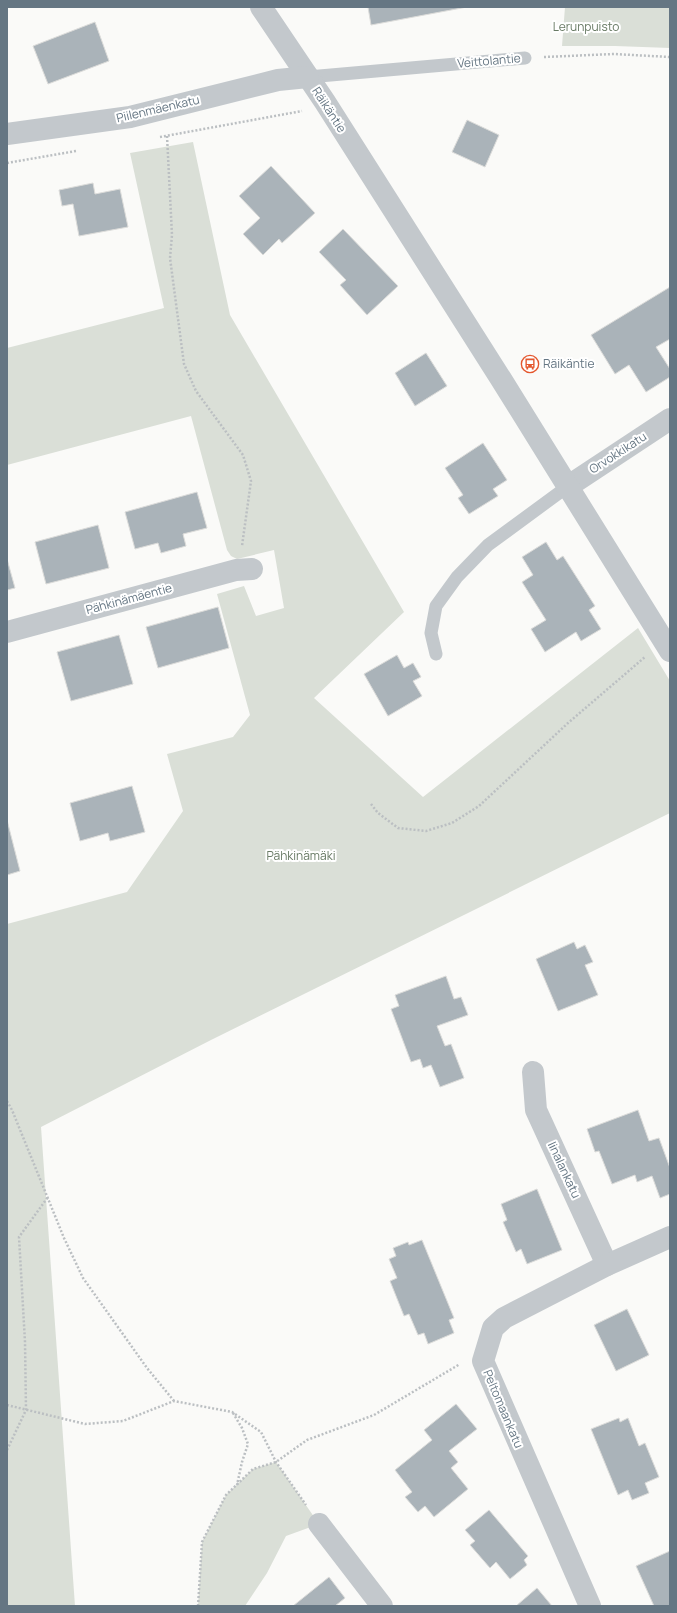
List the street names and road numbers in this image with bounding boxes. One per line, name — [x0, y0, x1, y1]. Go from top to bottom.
street label: Veittolantie — [457, 49, 521, 72]
street label: Räikäntie — [308, 84, 351, 136]
street label: Piilenmäenkatu — [115, 91, 201, 126]
street label: Orvokkikatu — [586, 428, 650, 477]
street label: Pähkinämäentie — [84, 579, 174, 618]
street label: Iinalankatu — [544, 1139, 585, 1201]
street label: Peltomaankatu — [479, 1367, 528, 1451]

